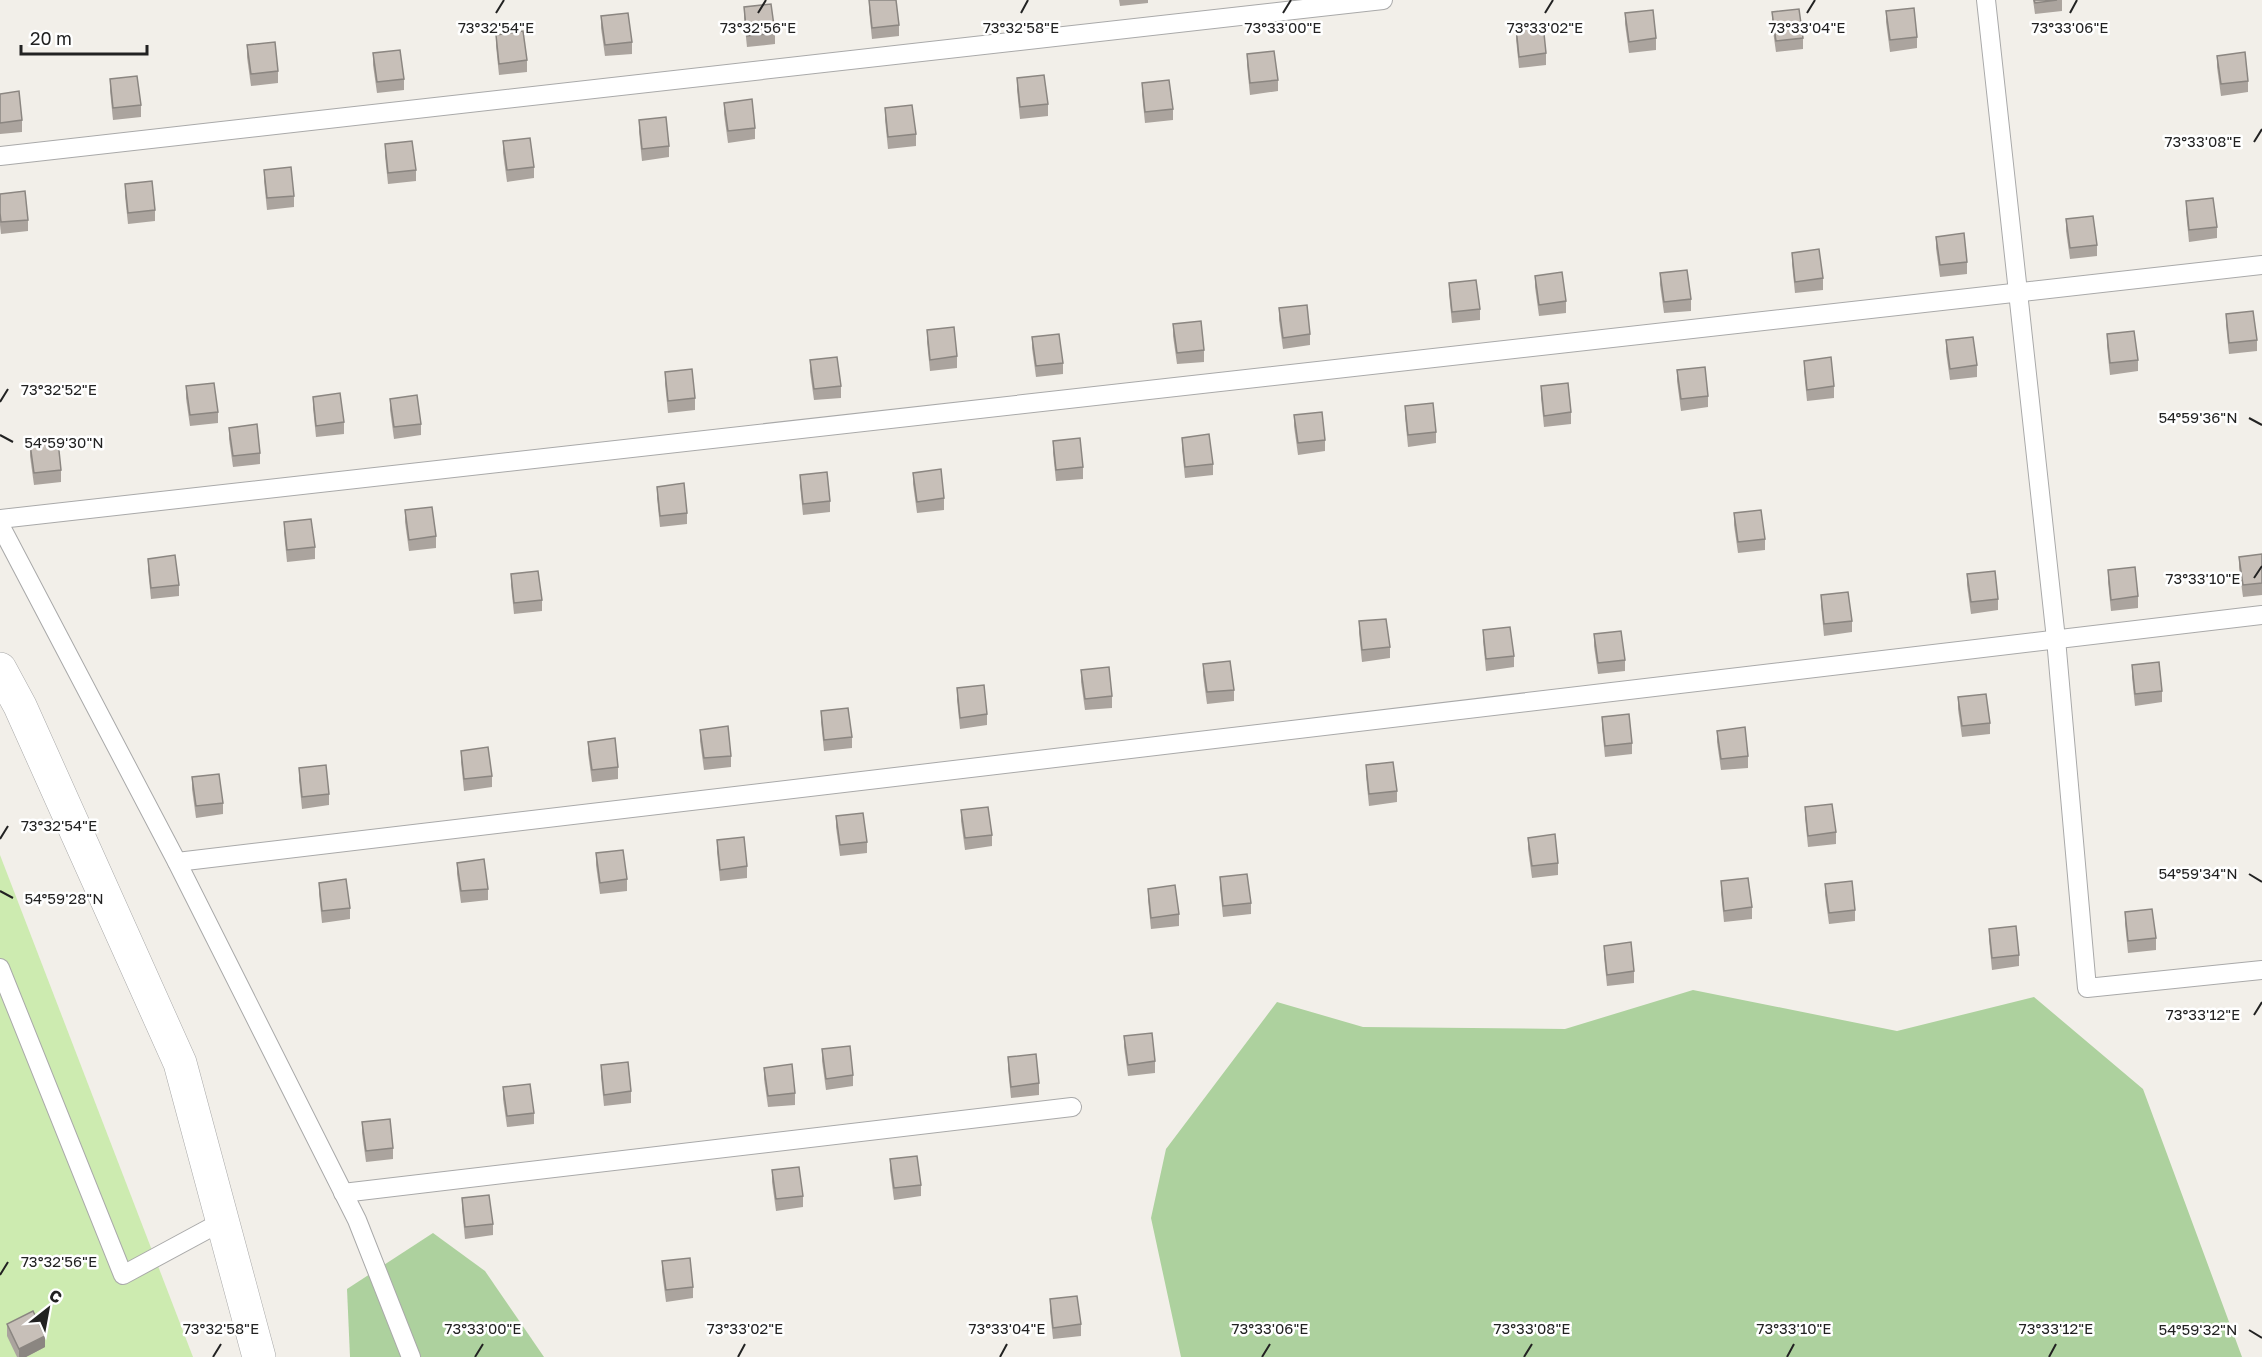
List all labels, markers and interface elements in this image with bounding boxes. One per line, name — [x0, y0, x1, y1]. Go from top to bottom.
scale bar — [21, 18, 147, 56]
text: 73°32'54"E — [458, 18, 534, 36]
text: 73°32'56"E — [720, 18, 796, 36]
text: 73°32'58"E — [983, 18, 1059, 36]
text: 73°33'00"E — [1244, 18, 1322, 36]
text: 73°33'02"E — [1507, 18, 1583, 36]
text: 73°33'04"E — [1769, 18, 1845, 36]
text: 73°33'06"E — [2032, 18, 2108, 36]
text: 20 m — [30, 27, 72, 49]
text: 73°33'08"E — [2165, 132, 2241, 150]
text: 73°32'52"E — [21, 380, 97, 398]
text: 54°59'36"N — [2158, 408, 2238, 426]
text: 54°59'30"N — [24, 433, 104, 451]
text: 73°33'10"E — [2165, 569, 2241, 587]
text: 73°32'54"E — [21, 816, 97, 834]
text: 54°59'34"N — [2158, 864, 2238, 882]
text: 54°59'28"N — [24, 889, 104, 907]
text: 73°33'12"E — [2166, 1005, 2240, 1023]
text: 73°32'56"E — [21, 1252, 97, 1270]
north arrow — [18, 1279, 78, 1339]
text: С — [46, 1285, 66, 1308]
text: 73°32'58"E — [183, 1319, 259, 1337]
text: 73°33'00"E — [444, 1319, 522, 1337]
text: 73°33'02"E — [707, 1319, 783, 1337]
text: 73°33'04"E — [969, 1319, 1045, 1337]
text: 73°33'06"E — [1232, 1319, 1308, 1337]
text: 73°33'08"E — [1494, 1319, 1570, 1337]
text: 73°33'10"E — [1756, 1319, 1832, 1337]
text: 73°33'12"E — [2019, 1319, 2093, 1337]
text: 54°59'32"N — [2159, 1320, 2237, 1338]

